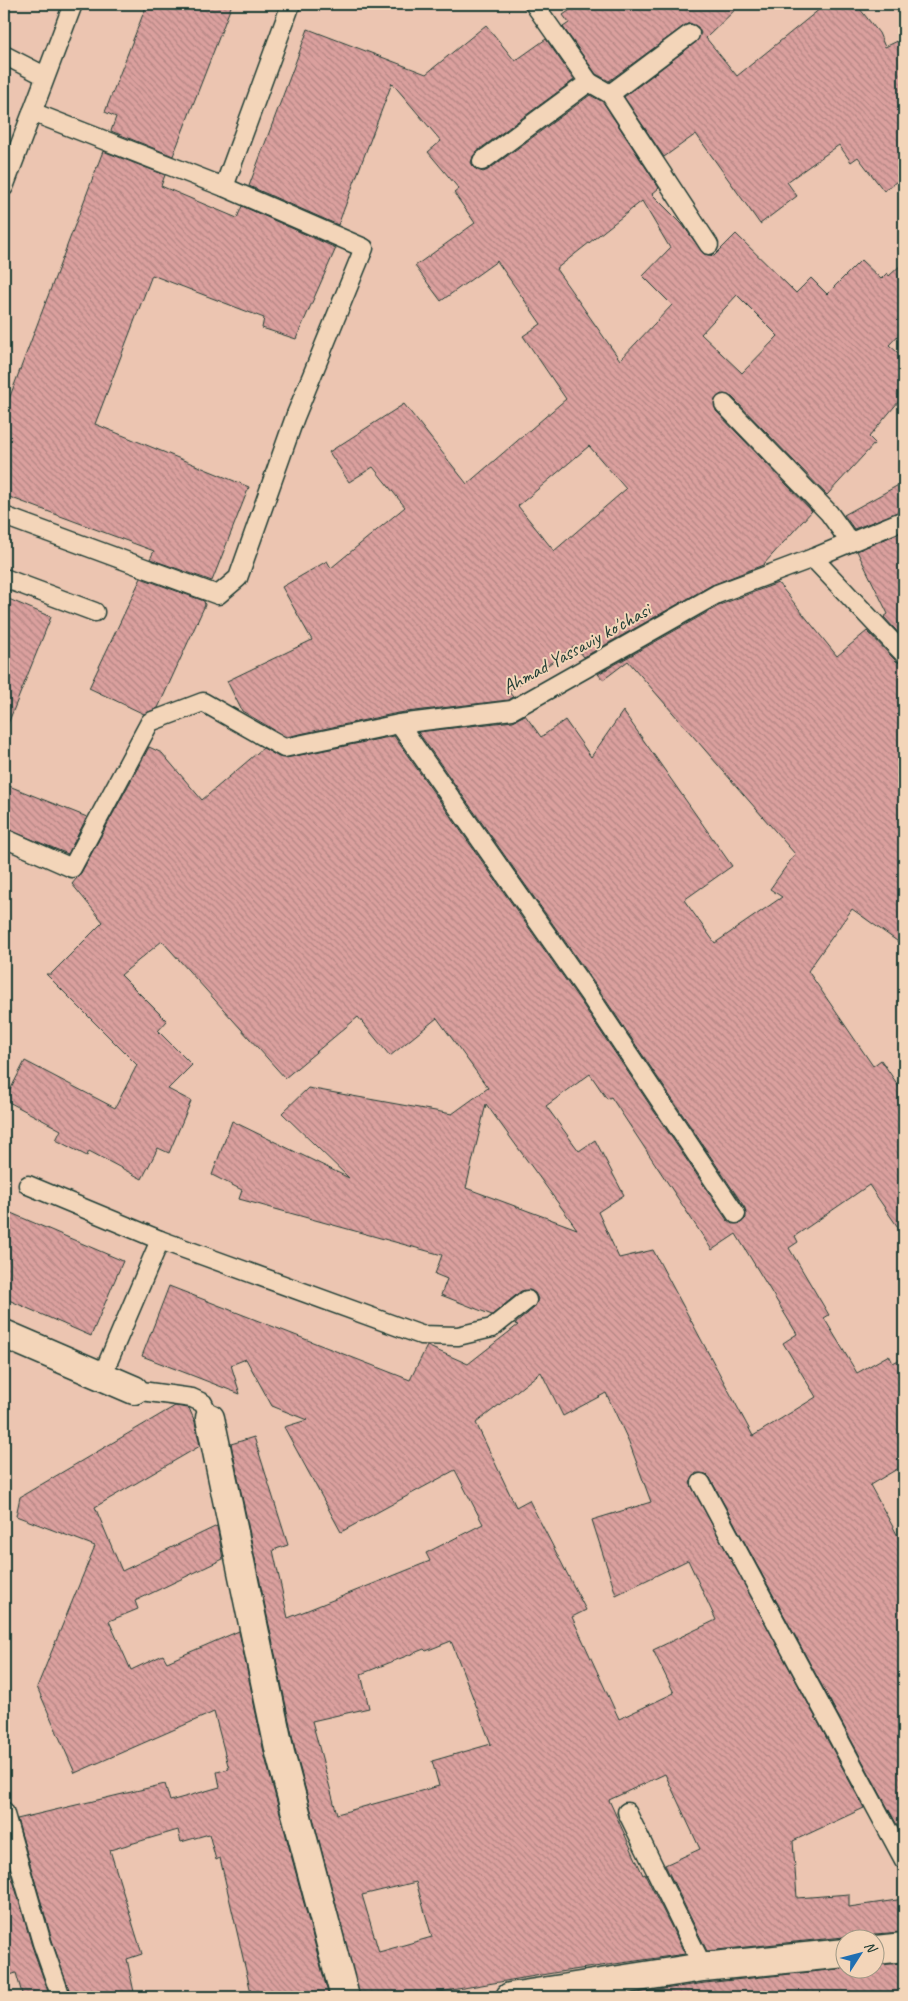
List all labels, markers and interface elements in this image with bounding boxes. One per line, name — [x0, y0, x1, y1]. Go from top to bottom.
street label: Ahmad Yassaviy ko'chasi — [498, 596, 657, 700]
north arrow — [836, 1928, 886, 1978]
text: N — [861, 1938, 881, 1957]

